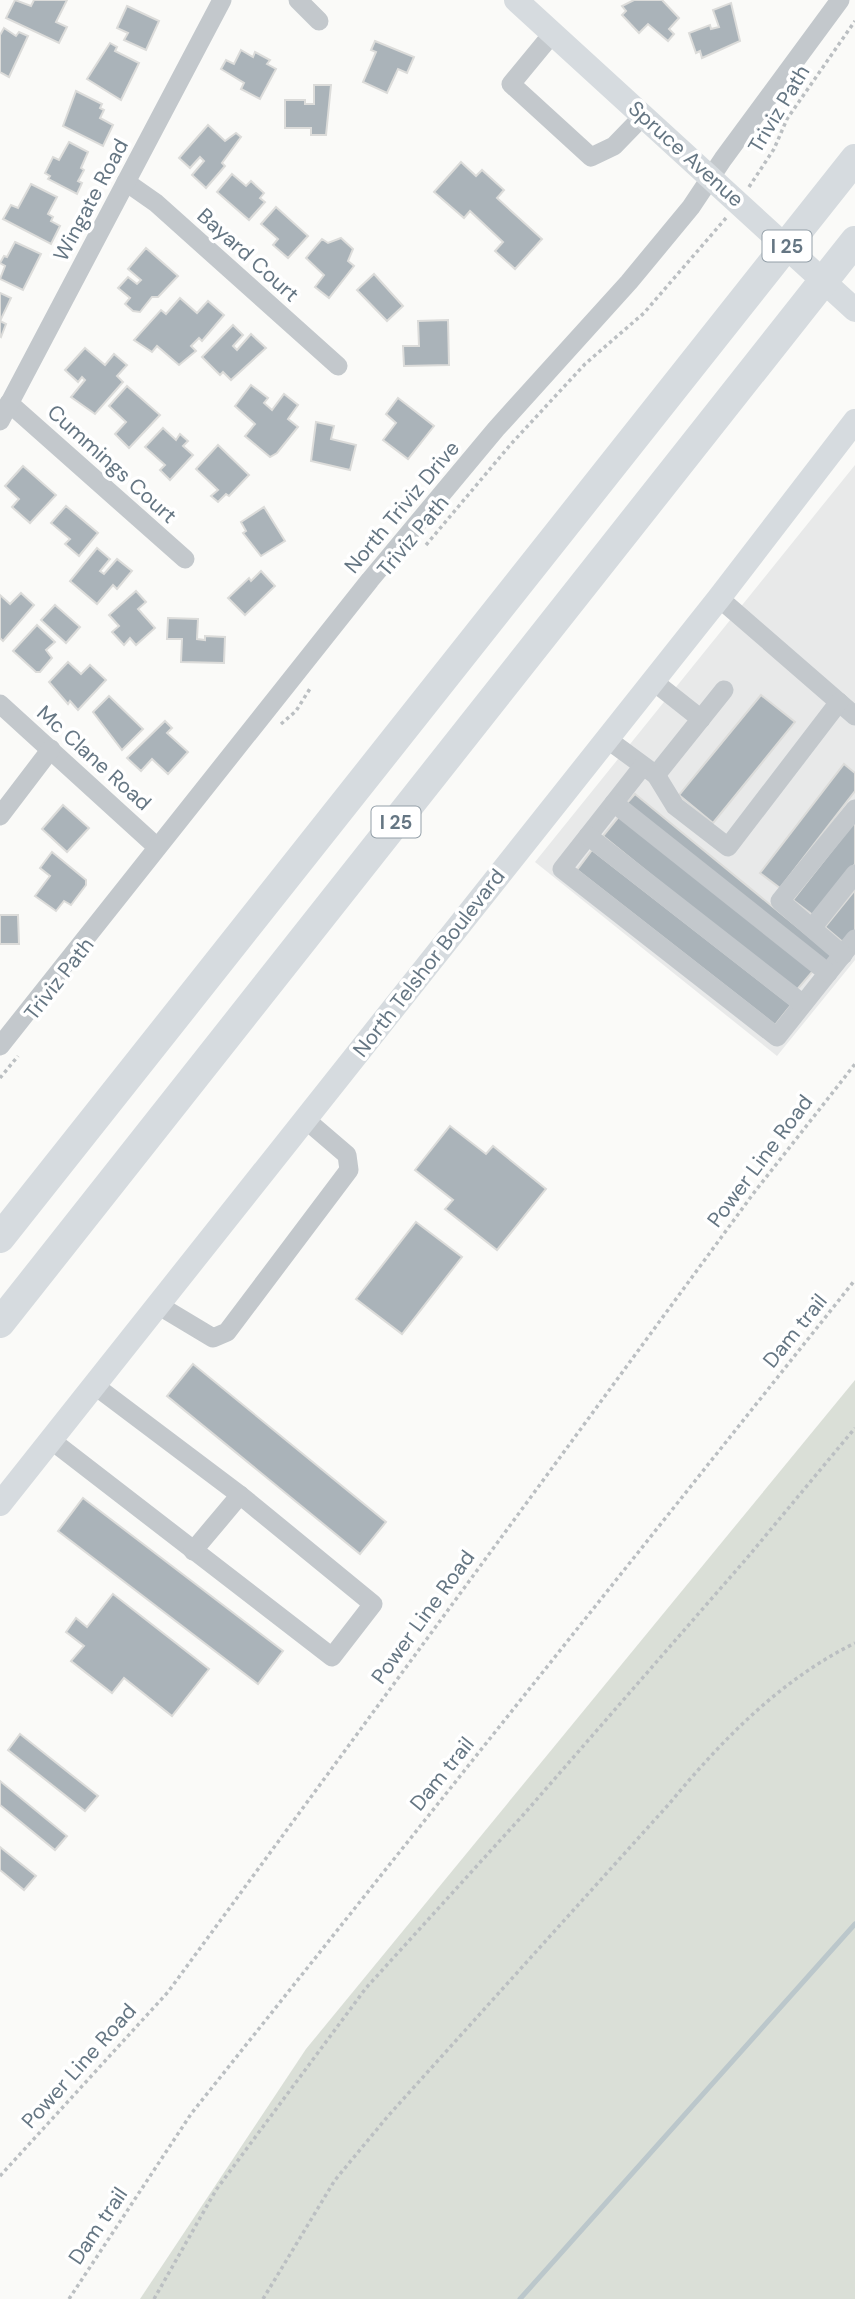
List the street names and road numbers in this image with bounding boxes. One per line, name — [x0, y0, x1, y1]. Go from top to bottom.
street label: Triviz Path — [742, 60, 816, 158]
street label: Spruce Avenue — [622, 95, 750, 213]
street label: Wingate Road — [47, 134, 135, 266]
street label: Bayard Court — [191, 202, 305, 308]
road number: I 25 — [762, 230, 812, 262]
street label: Cummings Court — [41, 398, 183, 530]
street label: North Triviz Drive — [338, 435, 466, 579]
street label: Triviz Path — [371, 490, 455, 582]
street label: Mc Clane Road — [31, 699, 157, 817]
road number: I 25 — [372, 806, 420, 838]
street label: North Telshor Boulevard — [347, 863, 511, 1063]
street label: Triviz Path — [18, 932, 100, 1026]
street label: Power Line Road — [701, 1089, 819, 1233]
street label: Dam trail — [757, 1288, 833, 1374]
street label: Power Line Road — [365, 1544, 481, 1690]
street label: Dam trail — [404, 1731, 480, 1817]
street label: Power Line Road — [15, 1998, 143, 2134]
street label: Dam trail — [62, 2182, 134, 2270]

